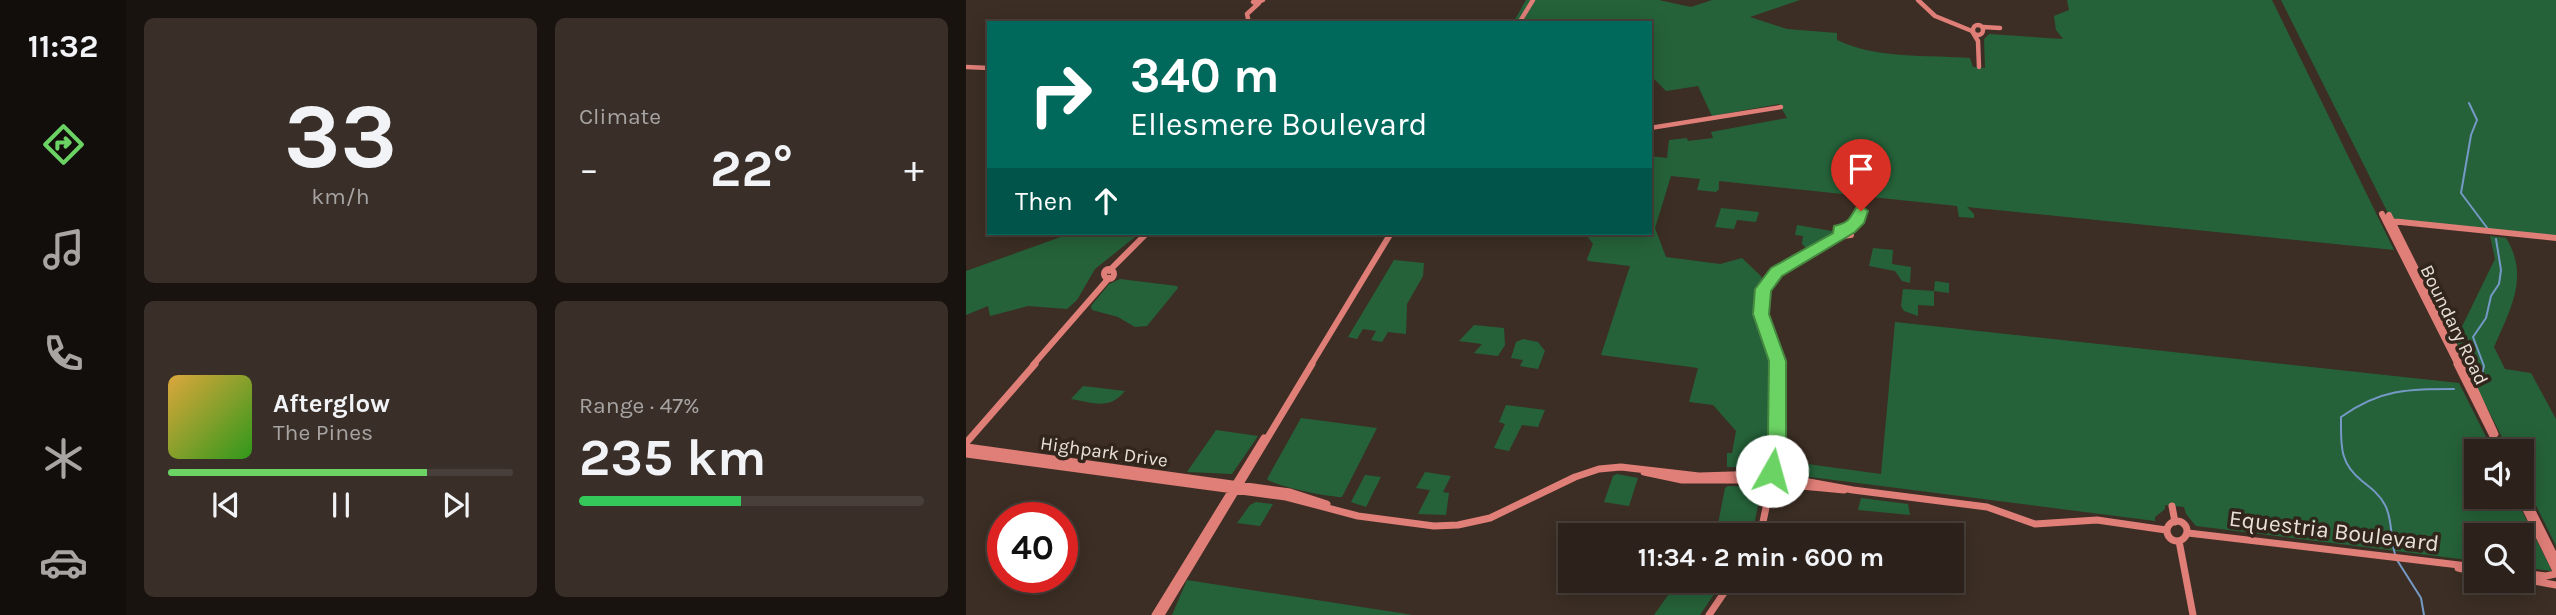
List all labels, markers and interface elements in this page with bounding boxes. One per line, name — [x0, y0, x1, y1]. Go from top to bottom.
text: 11:32 — [28, 28, 98, 65]
text: 340 m — [1130, 47, 1280, 104]
icon: right — [1015, 49, 1106, 140]
text: 33 — [284, 84, 397, 190]
text: Climate — [579, 103, 661, 130]
text: Ellesmere Boulevard — [1130, 106, 1428, 143]
icon: directions — [39, 120, 88, 169]
text: 22° — [710, 138, 793, 199]
pin — [1831, 139, 1891, 211]
text: − — [579, 147, 599, 192]
text: + — [904, 147, 924, 192]
icon: arrive — [1842, 150, 1880, 188]
icon: ahead — [1087, 182, 1125, 220]
text: km/h — [311, 183, 370, 210]
text: Then — [1015, 186, 1073, 217]
icon: music — [39, 225, 88, 274]
street label: Boundary Road — [2415, 261, 2493, 389]
icon: phone — [39, 329, 88, 378]
text: Afterglow — [273, 388, 390, 419]
text: Range · 47% — [579, 392, 700, 419]
text: The Pines — [273, 419, 373, 446]
text: 235 km — [579, 427, 766, 488]
street label: Highpark Drive — [1039, 432, 1169, 472]
icon: climate — [39, 434, 88, 483]
position arrow — [1735, 434, 1809, 508]
map controls — [2464, 439, 2534, 593]
button: sound — [2464, 439, 2534, 509]
icon: previous — [207, 486, 245, 524]
icon: pause — [322, 486, 360, 524]
icon: next — [437, 486, 475, 524]
speed limit sign: 40 — [987, 502, 1078, 593]
street label: Equestria Boulevard — [2227, 505, 2441, 557]
button: search — [2464, 523, 2534, 593]
icon: car — [39, 538, 88, 587]
text: 11:34 · 2 min · 600 m — [1638, 542, 1884, 573]

